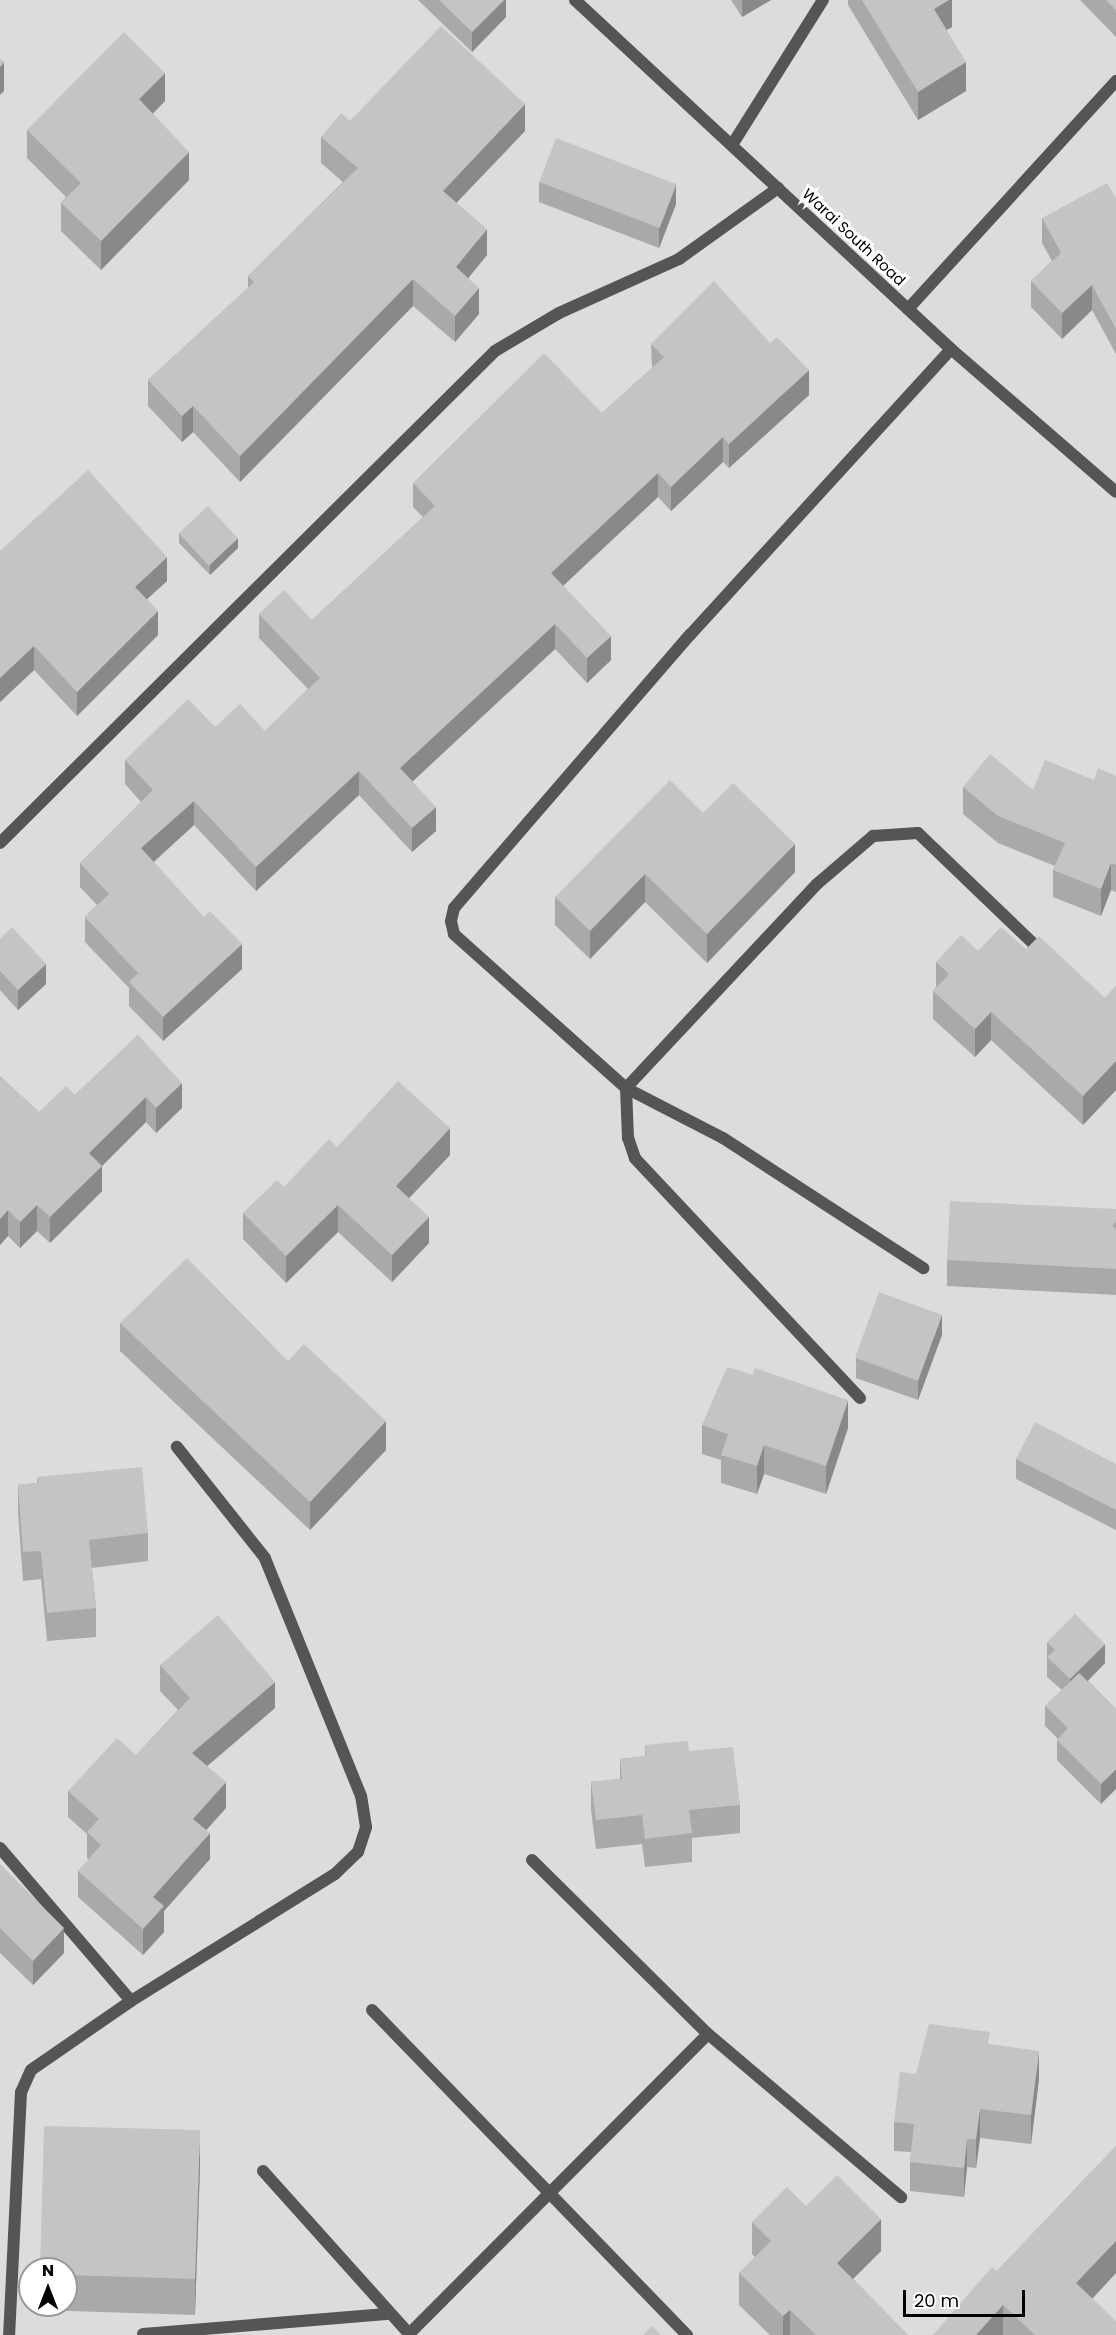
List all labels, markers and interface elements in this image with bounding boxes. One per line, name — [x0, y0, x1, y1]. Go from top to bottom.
street label: Warai South Road — [799, 185, 909, 289]
north arrow — [18, 2257, 78, 2317]
text: N — [42, 2259, 54, 2282]
scale bar — [906, 2278, 1028, 2316]
text: 20 m — [914, 2288, 959, 2313]

